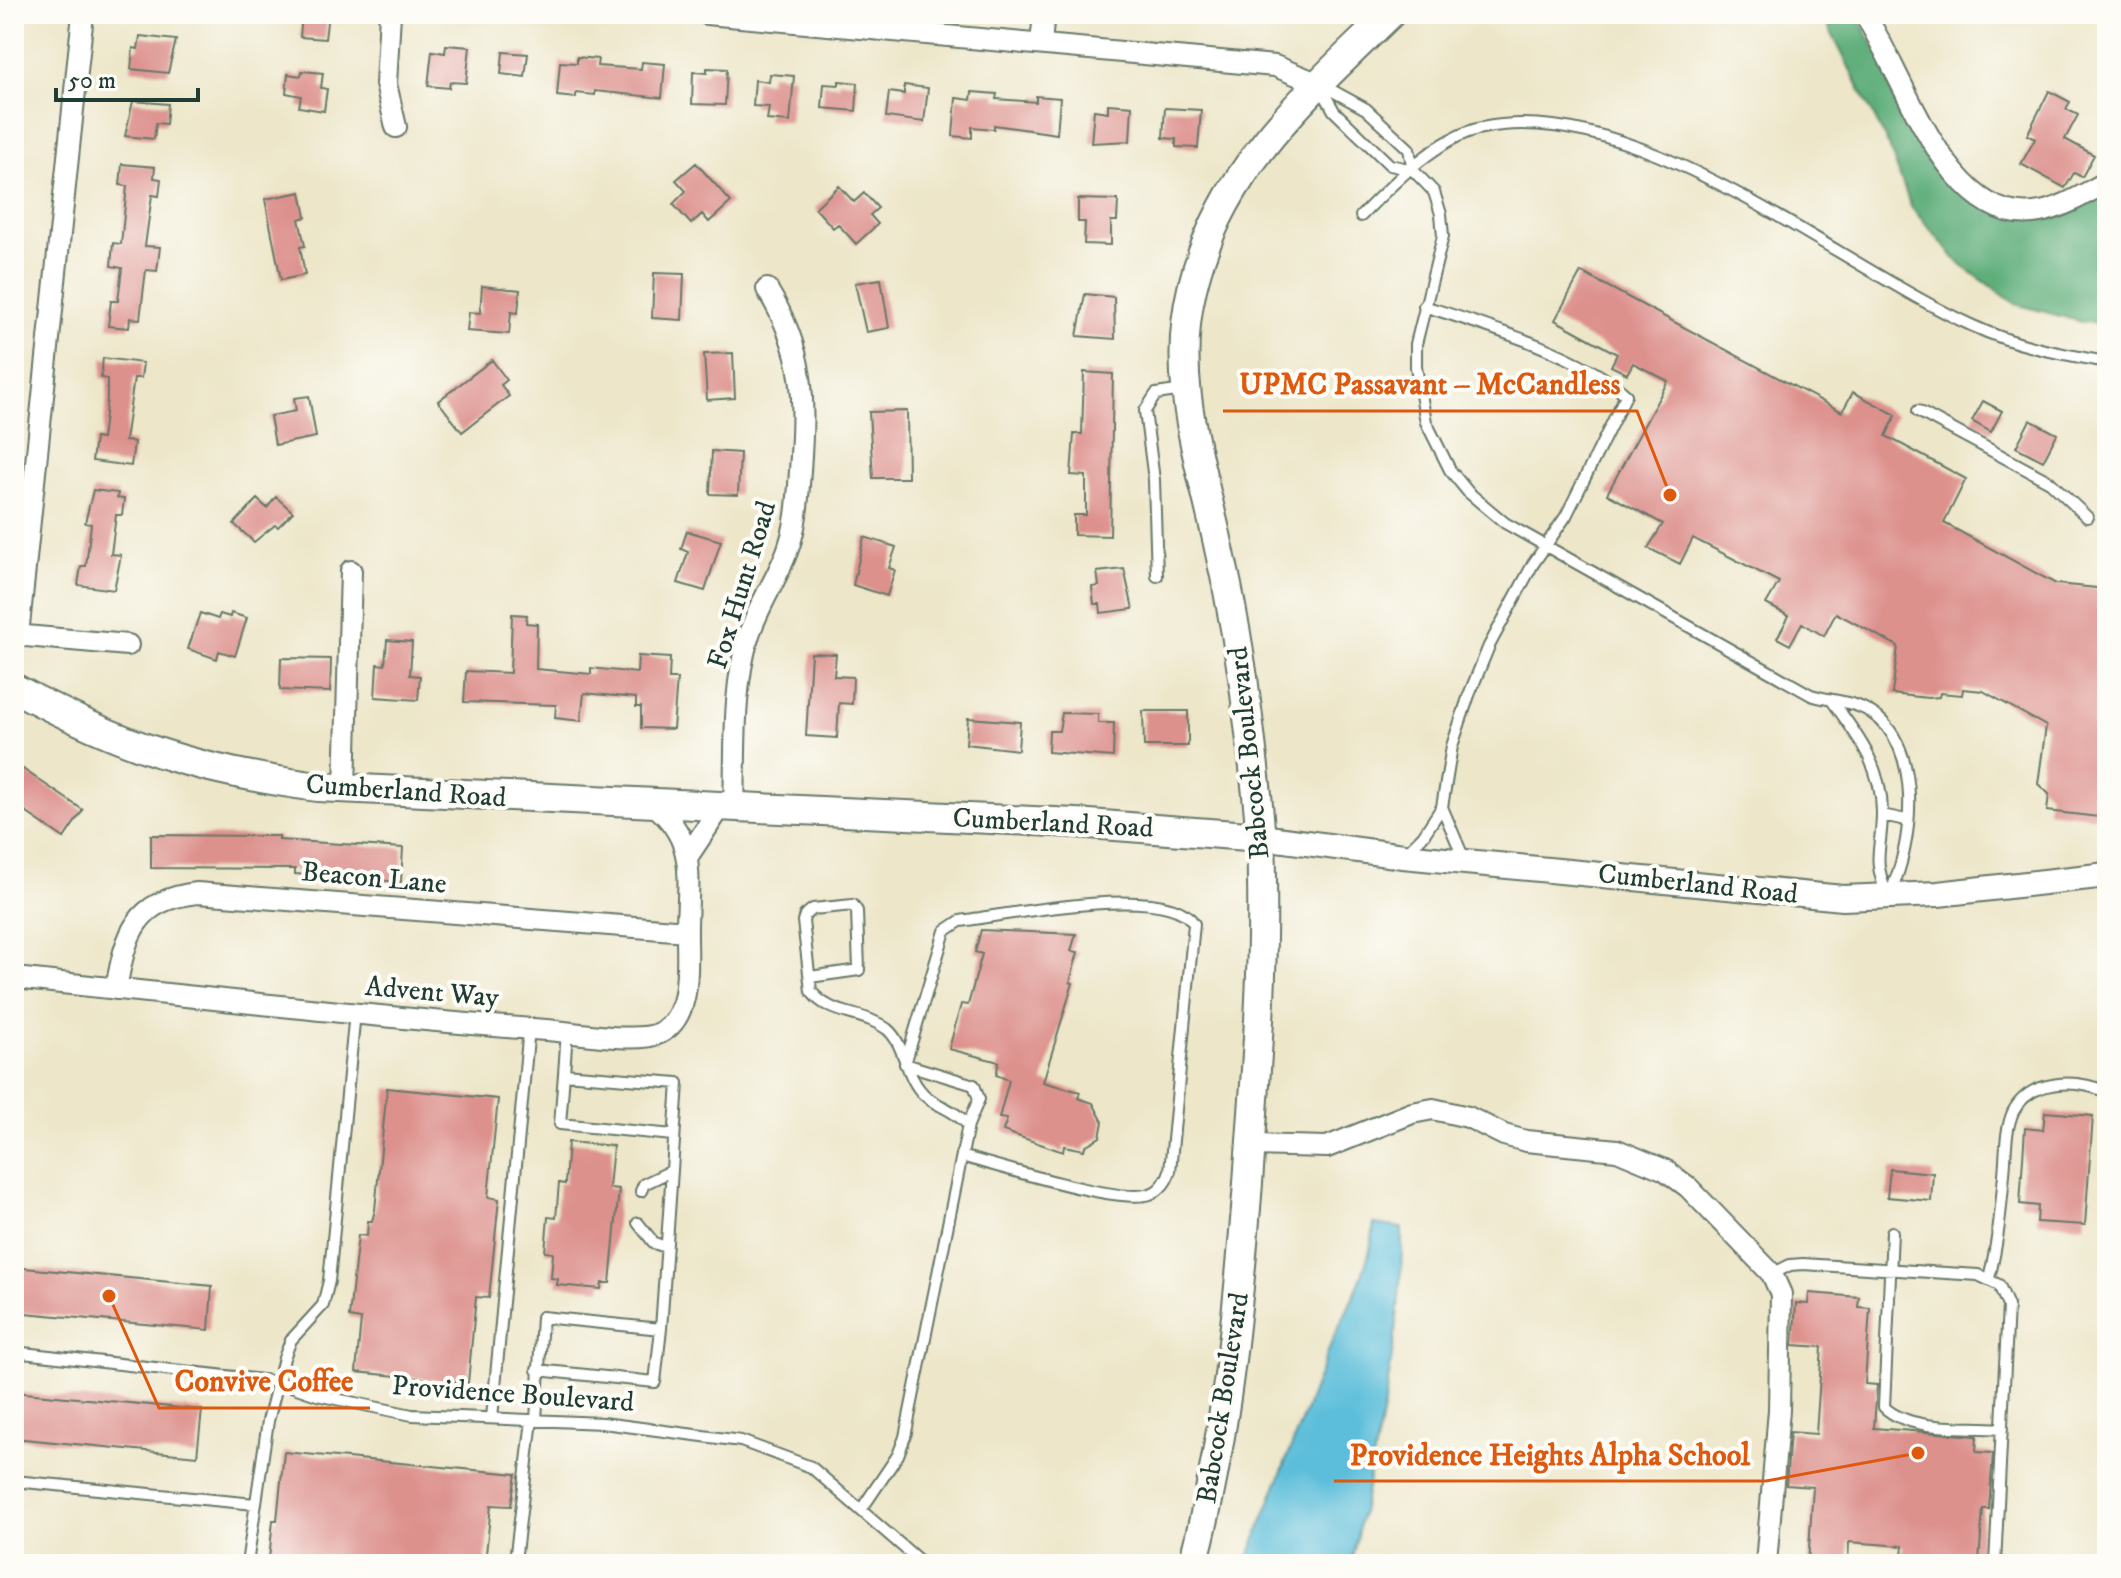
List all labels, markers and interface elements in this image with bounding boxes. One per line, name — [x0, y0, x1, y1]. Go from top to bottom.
scale bar — [56, 52, 198, 102]
text: 50 m — [68, 66, 116, 96]
callout: UPMC Passavant – McCandless — [1223, 357, 1637, 411]
text: UPMC Passavant – McCandless — [1239, 367, 1621, 404]
street label: Fox Hunt Road — [700, 497, 784, 673]
street label: Babcock Boulevard — [1220, 645, 1278, 861]
street label: Cumberland Road — [305, 767, 507, 815]
street label: Cumberland Road — [952, 800, 1154, 846]
street label: Beacon Lane — [300, 854, 448, 902]
street label: Cumberland Road — [1596, 856, 1800, 912]
street label: Advent Way — [364, 969, 501, 1015]
street label: Babcock Boulevard — [1189, 1290, 1257, 1506]
callout: Convive Coffee — [159, 1354, 370, 1408]
text: Convive Coffee — [174, 1364, 354, 1401]
street label: Providence Boulevard — [391, 1368, 635, 1420]
callout: Providence Heights Alpha School — [1334, 1427, 1766, 1481]
text: Providence Heights Alpha School — [1350, 1438, 1751, 1475]

